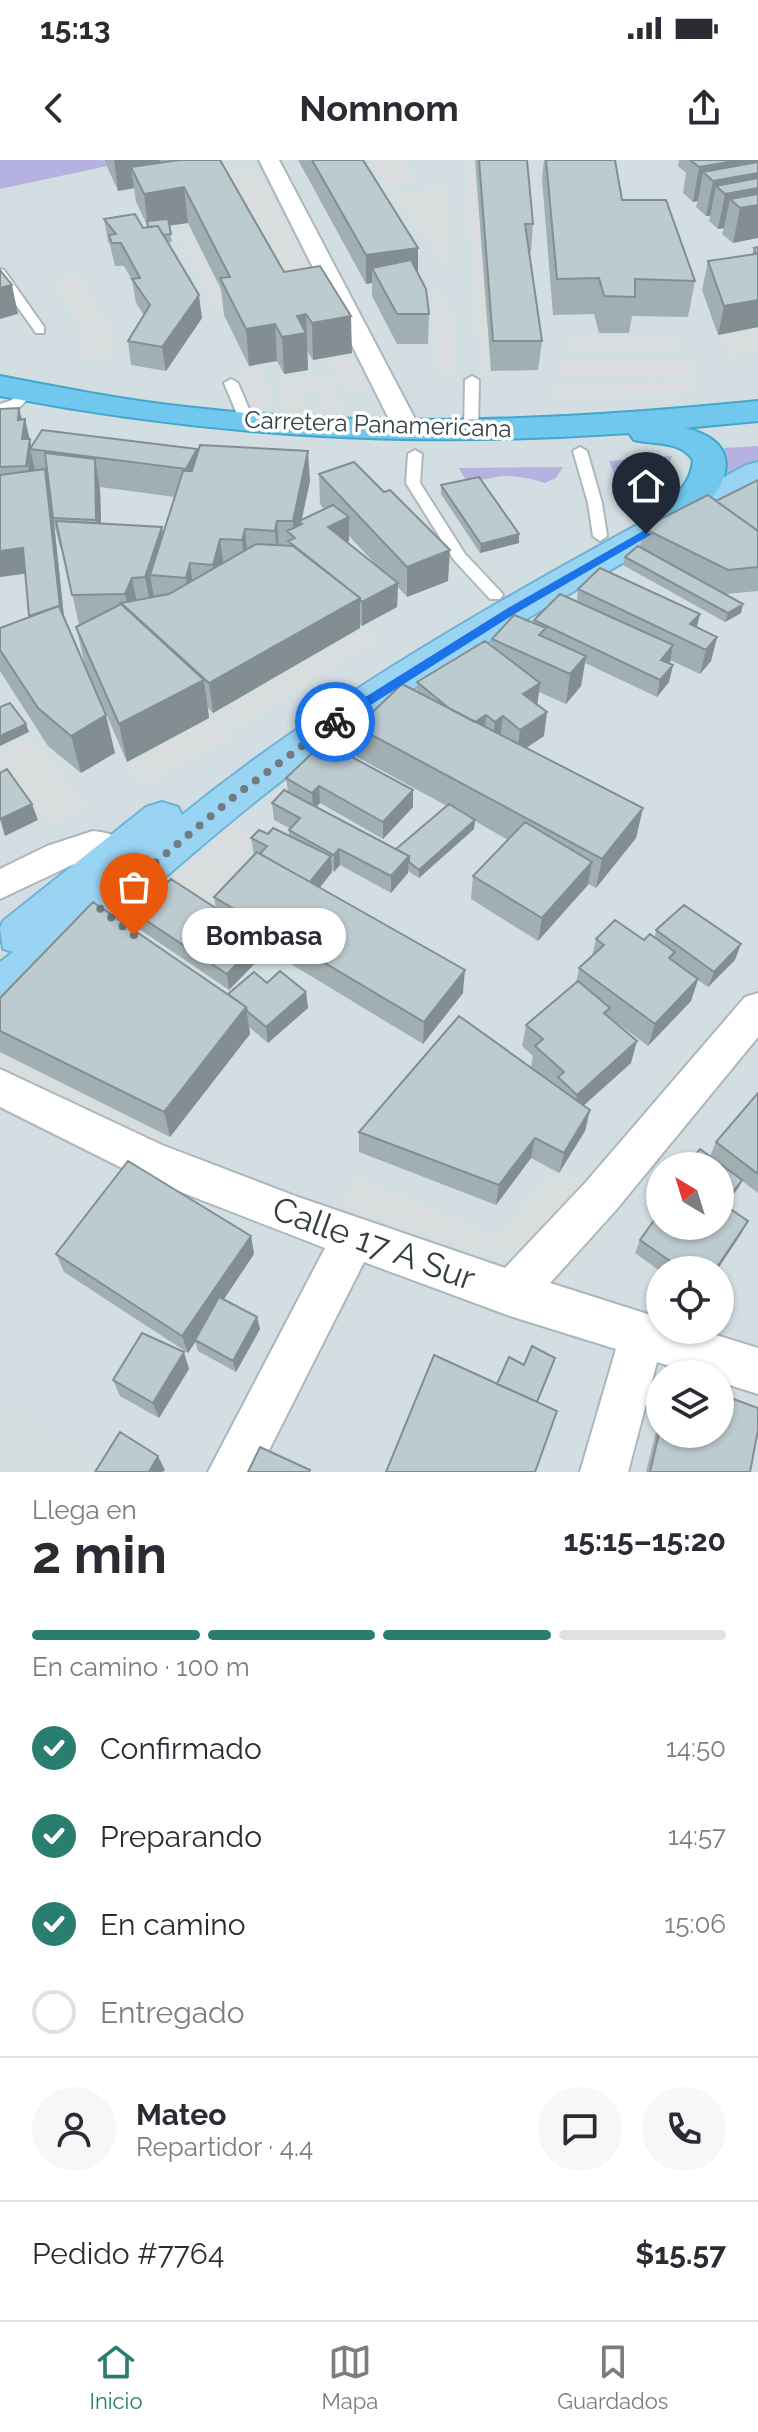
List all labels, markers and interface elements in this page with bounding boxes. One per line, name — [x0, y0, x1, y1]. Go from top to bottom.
text: 15:13 — [40, 11, 110, 46]
icon: back — [32, 86, 76, 130]
icon: share — [682, 86, 726, 130]
text: Nomnom — [299, 87, 459, 129]
street label: Carretera Panamericana — [244, 405, 512, 443]
pin — [612, 452, 680, 534]
icon: home — [624, 464, 668, 508]
courier — [295, 682, 375, 762]
icon: bike — [313, 700, 357, 744]
pin — [100, 853, 168, 935]
icon: bag — [112, 865, 156, 909]
callout: Bombasa — [182, 907, 346, 963]
text: Bombasa — [206, 921, 322, 951]
north arrow — [646, 1152, 734, 1240]
map controls — [646, 1152, 734, 1448]
street label: Calle 17 A Sur — [267, 1188, 481, 1298]
button: locate — [646, 1256, 734, 1344]
button: layers — [646, 1360, 734, 1448]
text: Llega en — [32, 1495, 137, 1525]
text: 15:15–15:20 — [563, 1523, 726, 1558]
text: 2 min — [32, 1524, 167, 1585]
text: En camino · 100 m — [32, 1652, 250, 1682]
icon: check — [32, 1726, 76, 1770]
text: Confirmado — [100, 1731, 262, 1766]
text: 14:50 — [666, 1733, 726, 1763]
icon: check — [32, 1814, 76, 1858]
text: Preparando — [100, 1819, 262, 1854]
text: 14:57 — [668, 1821, 726, 1851]
icon: check — [32, 1902, 76, 1946]
text: En camino — [100, 1907, 246, 1942]
text: 15:06 — [664, 1909, 726, 1939]
text: Entregado — [100, 1995, 245, 2030]
button: person — [32, 2087, 116, 2171]
button: chat — [538, 2087, 622, 2171]
button: phone — [642, 2087, 726, 2171]
text: Mateo — [136, 2097, 226, 2132]
text: Repartidor · 4.4 — [136, 2132, 313, 2162]
text: Pedido #7764 — [32, 2236, 224, 2271]
text: $15.57 — [635, 2236, 726, 2271]
tab: Inicio — [89, 2340, 143, 2414]
tab: Mapa — [321, 2340, 378, 2414]
tab: Guardados — [557, 2340, 668, 2414]

